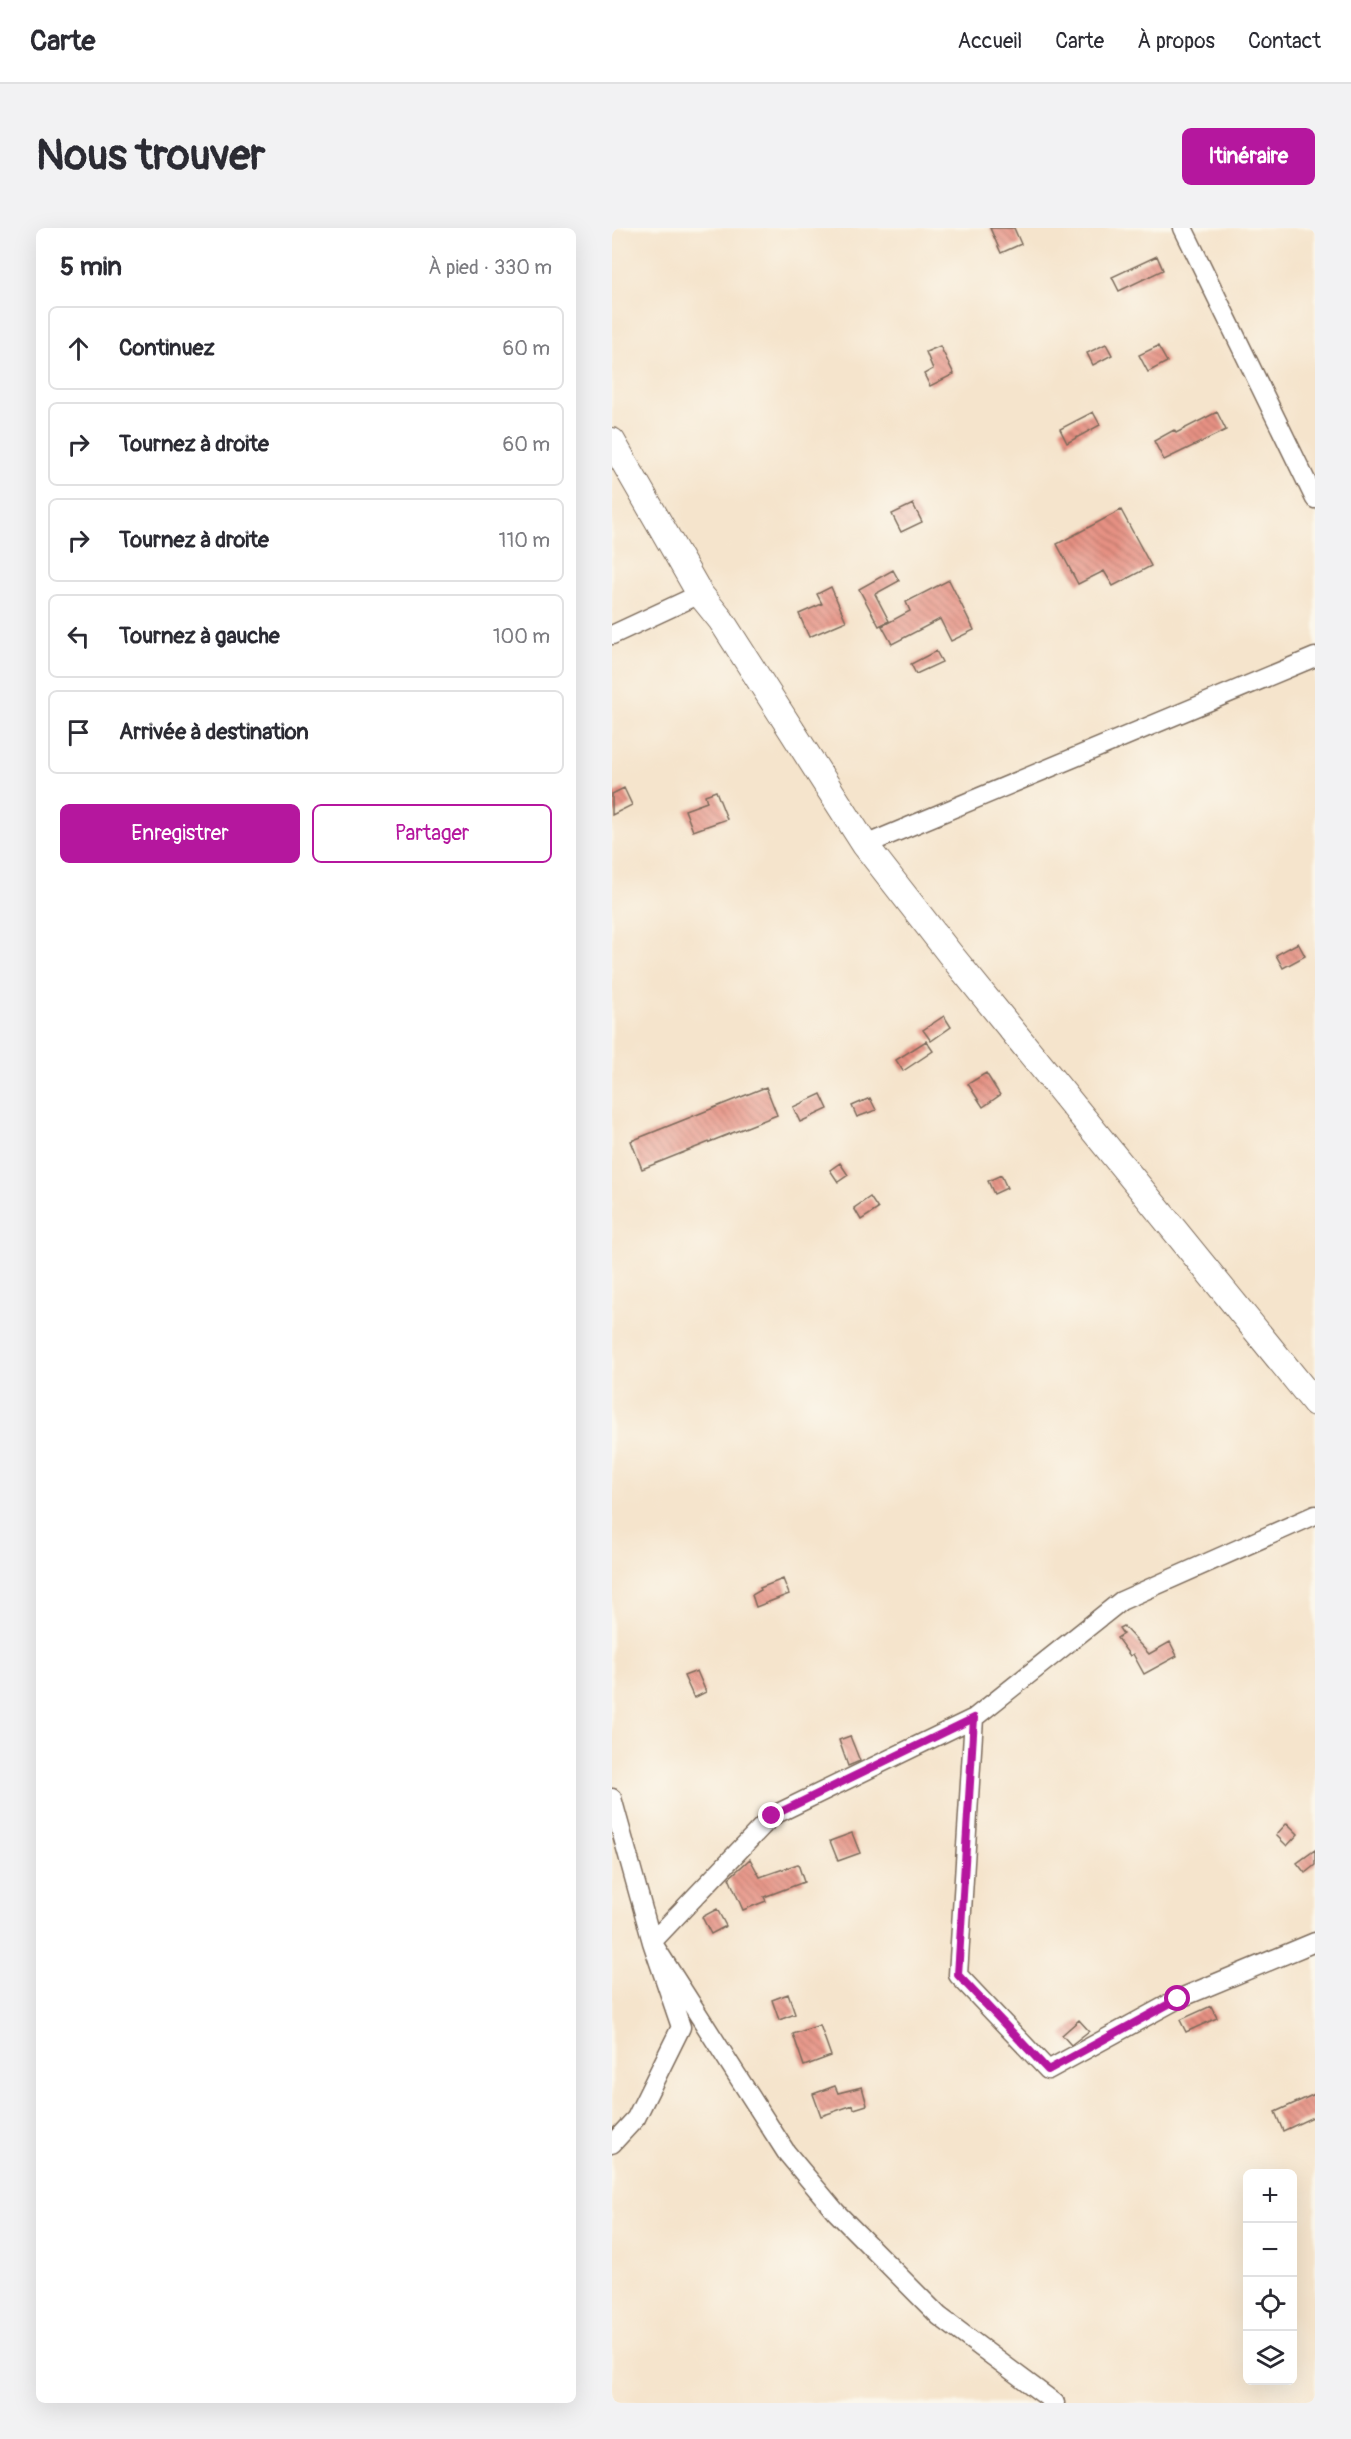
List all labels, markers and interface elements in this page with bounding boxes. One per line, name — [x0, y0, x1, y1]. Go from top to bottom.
text: Carte — [30, 24, 95, 59]
text: Accueil — [958, 28, 1022, 55]
text: Carte — [1055, 28, 1104, 55]
text: À propos — [1137, 28, 1215, 55]
text: Contact — [1248, 28, 1321, 55]
button: Itinéraire — [1182, 128, 1315, 185]
text: Nous trouver — [36, 130, 265, 182]
text: 5 min — [60, 251, 122, 283]
text: À pied · 330 m — [428, 255, 552, 280]
icon: ahead — [62, 332, 95, 365]
text: Continuez — [119, 334, 215, 362]
text: 60 m — [503, 336, 550, 361]
icon: right — [62, 428, 95, 461]
text: Tournez à droite — [119, 430, 269, 458]
text: 60 m — [503, 432, 550, 457]
icon: right — [62, 524, 95, 557]
text: Tournez à droite — [119, 526, 269, 554]
text: 110 m — [499, 528, 550, 553]
icon: left — [62, 620, 95, 653]
text: Tournez à gauche — [119, 622, 280, 650]
text: 100 m — [493, 624, 550, 649]
icon: arrive — [62, 716, 95, 749]
text: Arrivée à destination — [119, 718, 309, 746]
button: Enregistrer — [60, 804, 300, 863]
button: Partager — [312, 804, 552, 863]
route end — [758, 1802, 784, 1828]
route start — [1164, 1985, 1190, 2011]
map controls — [1243, 2169, 1297, 2385]
button: + — [1243, 2169, 1297, 2223]
button: − — [1243, 2223, 1297, 2277]
button: locate — [1243, 2277, 1297, 2331]
button: layers — [1243, 2331, 1297, 2385]

